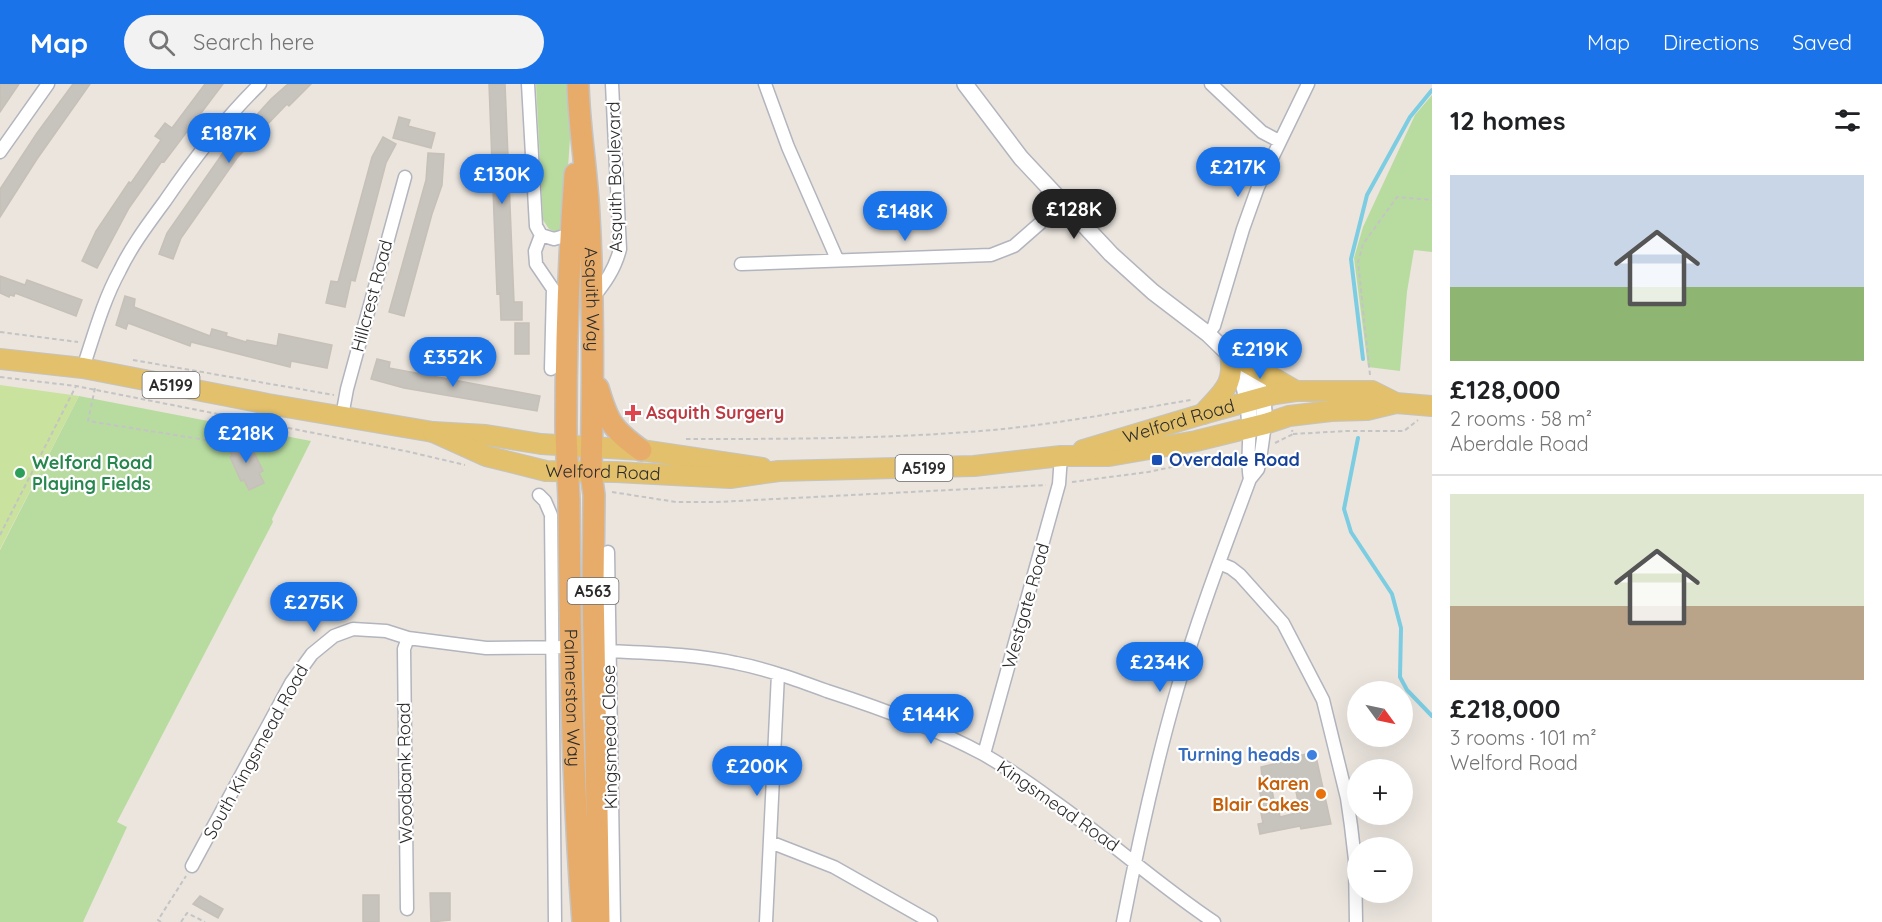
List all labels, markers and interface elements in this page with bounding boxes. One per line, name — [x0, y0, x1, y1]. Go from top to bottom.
search box — [124, 15, 544, 69]
text: Map — [30, 25, 88, 60]
icon: search — [145, 26, 178, 59]
text: Search here — [193, 28, 315, 56]
text: Map — [1587, 29, 1630, 55]
text: Directions — [1663, 29, 1759, 55]
text: Saved — [1792, 29, 1852, 55]
street label: Asquith Boulevard — [602, 101, 627, 253]
text: 12 homes — [1450, 104, 1566, 137]
icon: filters — [1831, 104, 1864, 137]
pin: £187K — [187, 113, 271, 164]
text: £187K — [201, 120, 257, 145]
pin: £217K — [1196, 147, 1280, 198]
pin: £130K — [460, 154, 544, 205]
text: £217K — [1210, 154, 1266, 179]
text: £130K — [474, 161, 530, 186]
pin: £128K — [1032, 189, 1116, 240]
pin: £148K — [863, 191, 947, 242]
text: £128K — [1046, 196, 1102, 221]
text: £148K — [877, 198, 933, 223]
icon: home — [1603, 214, 1711, 322]
street label: Hillcrest Road — [346, 237, 398, 354]
street label: Asquith Way — [580, 247, 605, 352]
pin: £219K — [1218, 329, 1302, 380]
text: £219K — [1232, 336, 1288, 361]
pin: £352K — [411, 337, 495, 388]
text: £352K — [423, 344, 483, 369]
road number: A5199 — [142, 372, 200, 398]
text: £128,000 — [1450, 373, 1560, 406]
street label: Welford Road — [1120, 394, 1237, 448]
place label: Asquith Surgery — [646, 401, 784, 424]
marker: Asquith Surgery — [624, 404, 642, 422]
text: 2 rooms · 58 m² — [1450, 406, 1592, 431]
pin: £218K — [204, 413, 288, 464]
text: £218K — [218, 420, 274, 445]
text: Aberdale Road — [1450, 431, 1589, 456]
place label: Overdale Road — [1169, 448, 1300, 471]
place label: Welford Road Playing Fields — [32, 451, 153, 495]
marker: Overdale Road — [1150, 453, 1164, 467]
road number: A5199 — [896, 455, 952, 481]
street label: Welford Road — [545, 459, 661, 485]
marker: Welford Road Playing Fields — [13, 466, 27, 480]
icon: home — [1603, 533, 1711, 641]
street label: Westgate Road — [997, 540, 1054, 671]
road number: A563 — [568, 578, 618, 604]
pin: £275K — [272, 582, 356, 633]
text: £275K — [284, 589, 344, 614]
street label: Palmerston Way — [559, 628, 586, 767]
pin: £234K — [1118, 642, 1202, 693]
text: £234K — [1130, 649, 1190, 674]
street label: South Kingsmead Road — [198, 660, 313, 843]
street label: Kingsmead Close — [597, 665, 622, 809]
north arrow — [1347, 681, 1413, 747]
map controls — [1347, 681, 1413, 903]
text: £218,000 — [1450, 692, 1560, 725]
pin: £144K — [889, 694, 973, 745]
text: £144K — [903, 701, 959, 726]
street label: Woodbank Road — [392, 702, 417, 844]
text: 3 rooms · 101 m² — [1450, 725, 1597, 750]
place label: Turning heads — [1178, 743, 1300, 766]
pin: £200K — [715, 746, 799, 797]
marker: Turning heads — [1305, 748, 1319, 762]
text: Welford Road — [1450, 750, 1578, 775]
text: £200K — [726, 753, 788, 778]
street label: Kingsmead Road — [993, 755, 1124, 856]
button: + — [1347, 759, 1413, 825]
place label: Karen Blair Cakes — [1212, 772, 1309, 816]
marker: Karen Blair Cakes — [1314, 787, 1328, 801]
button: − — [1347, 837, 1413, 903]

